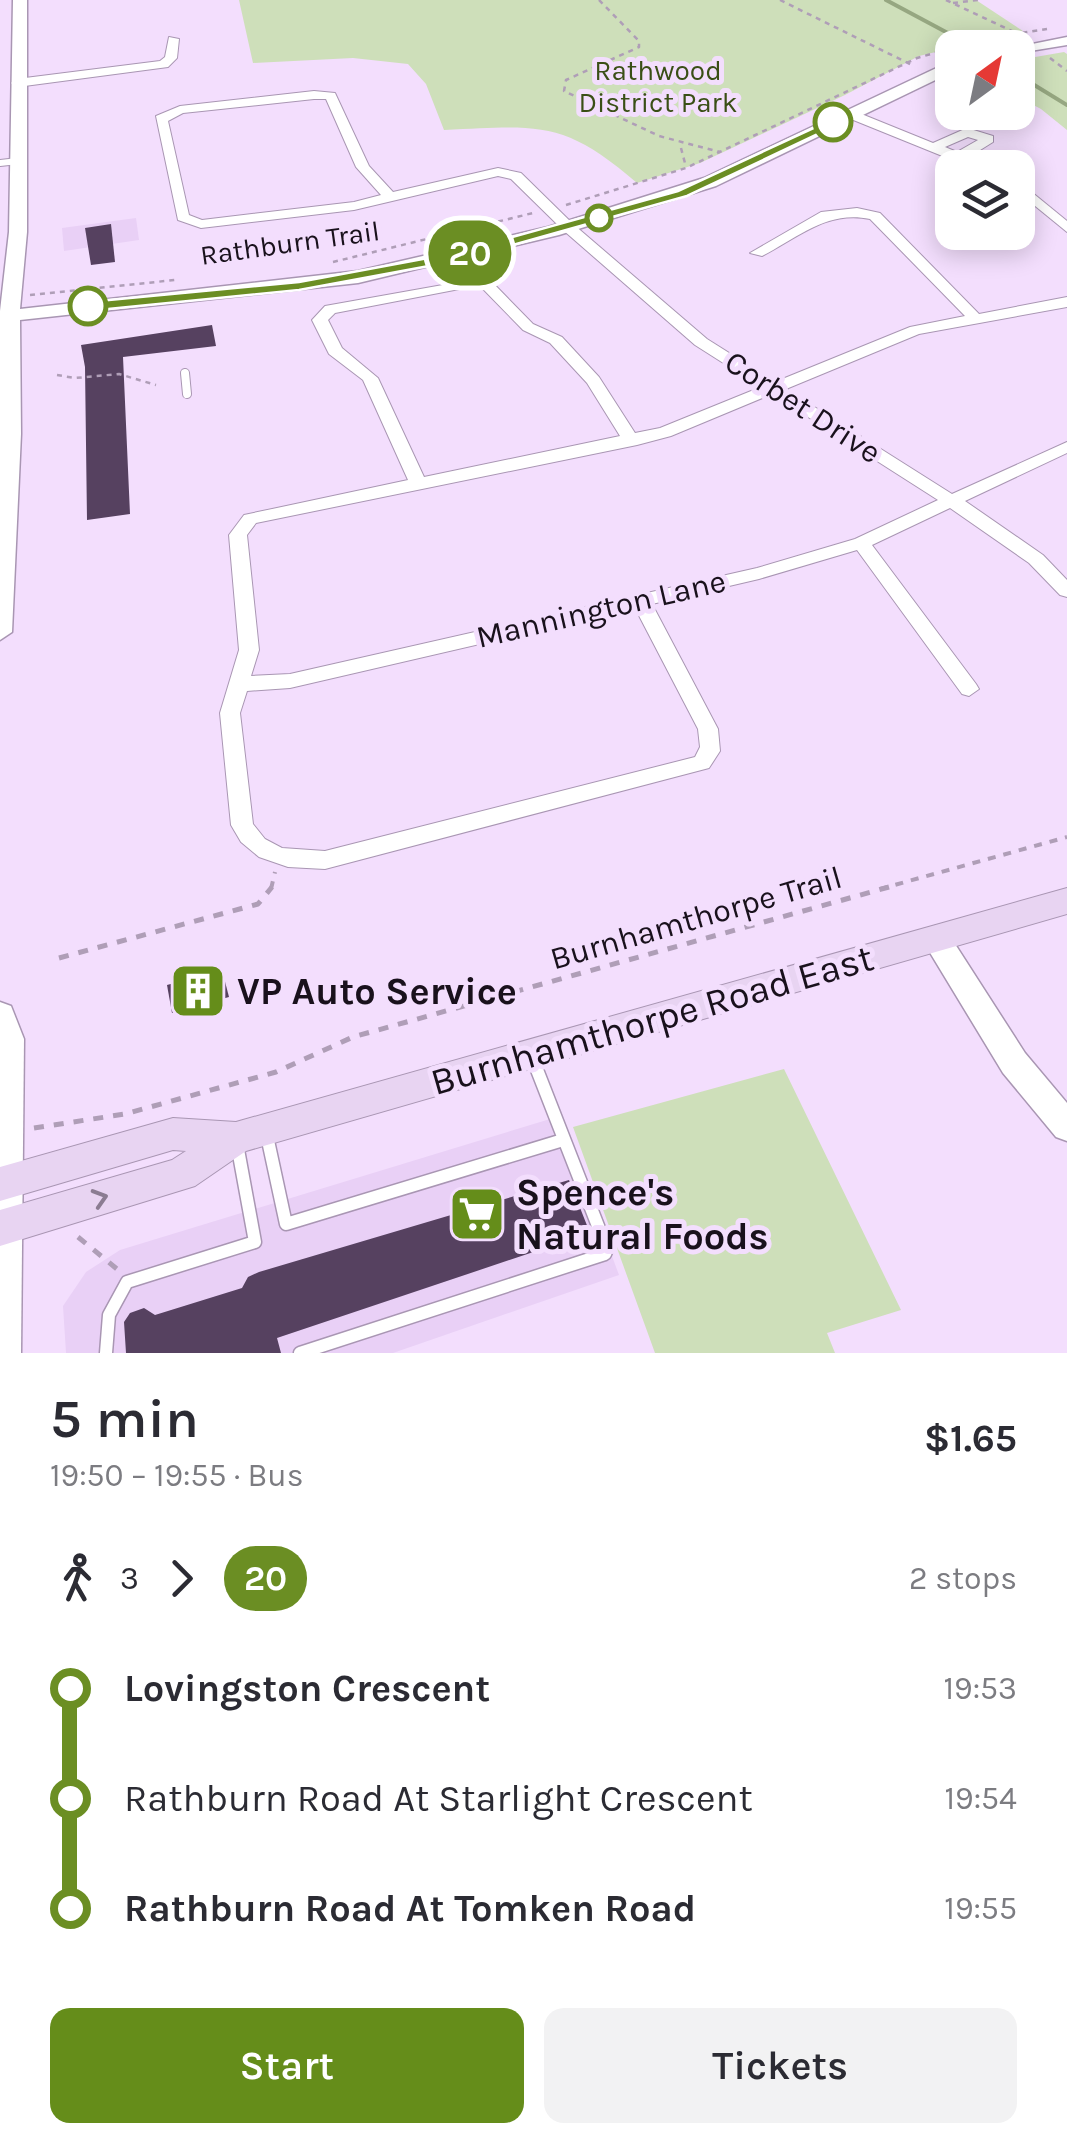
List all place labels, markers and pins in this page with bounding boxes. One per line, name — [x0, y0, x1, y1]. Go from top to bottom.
unlabelled marker — [814, 103, 852, 141]
unlabelled marker — [586, 205, 612, 231]
unlabelled marker — [69, 287, 107, 325]
building icon: VP Auto Service — [168, 961, 228, 1021]
place label: VP Auto Service — [237, 969, 517, 1014]
place label: Spence's Natural Foods — [516, 1170, 769, 1259]
supermarket icon: Spence's Natural Foods — [447, 1184, 507, 1244]

